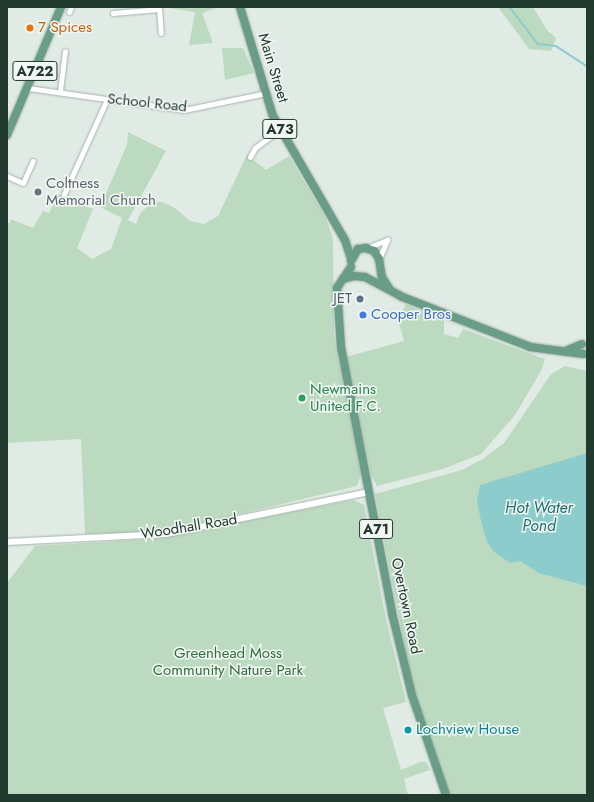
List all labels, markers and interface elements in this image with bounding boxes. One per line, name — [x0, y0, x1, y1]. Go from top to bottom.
place label: 7 Spices — [38, 19, 92, 37]
marker: 7 Spices — [25, 23, 35, 33]
street label: Main Street — [254, 31, 292, 105]
road number: A722 — [12, 59, 58, 83]
street label: School Road — [106, 90, 188, 116]
road number: A73 — [262, 117, 298, 141]
place label: Coltness Memorial Church — [46, 174, 156, 209]
marker: Coltness Memorial Church — [33, 187, 43, 197]
place label: JET — [333, 290, 352, 308]
marker: JET — [355, 294, 365, 304]
place label: Cooper Bros — [371, 306, 451, 324]
marker: Cooper Bros — [358, 310, 368, 320]
place label: Newmains United F.C. — [310, 380, 381, 415]
marker: Newmains United F.C. — [297, 393, 307, 403]
water label: Hot Water Pond — [505, 498, 573, 536]
street label: Woodhall Road — [139, 510, 239, 544]
road number: A71 — [359, 517, 393, 541]
street label: Overtown Road — [387, 556, 425, 656]
park label: Greenhead Moss Community Nature Park — [153, 644, 303, 679]
place label: Lochview House — [416, 721, 519, 739]
marker: Lochview House — [403, 725, 413, 735]

